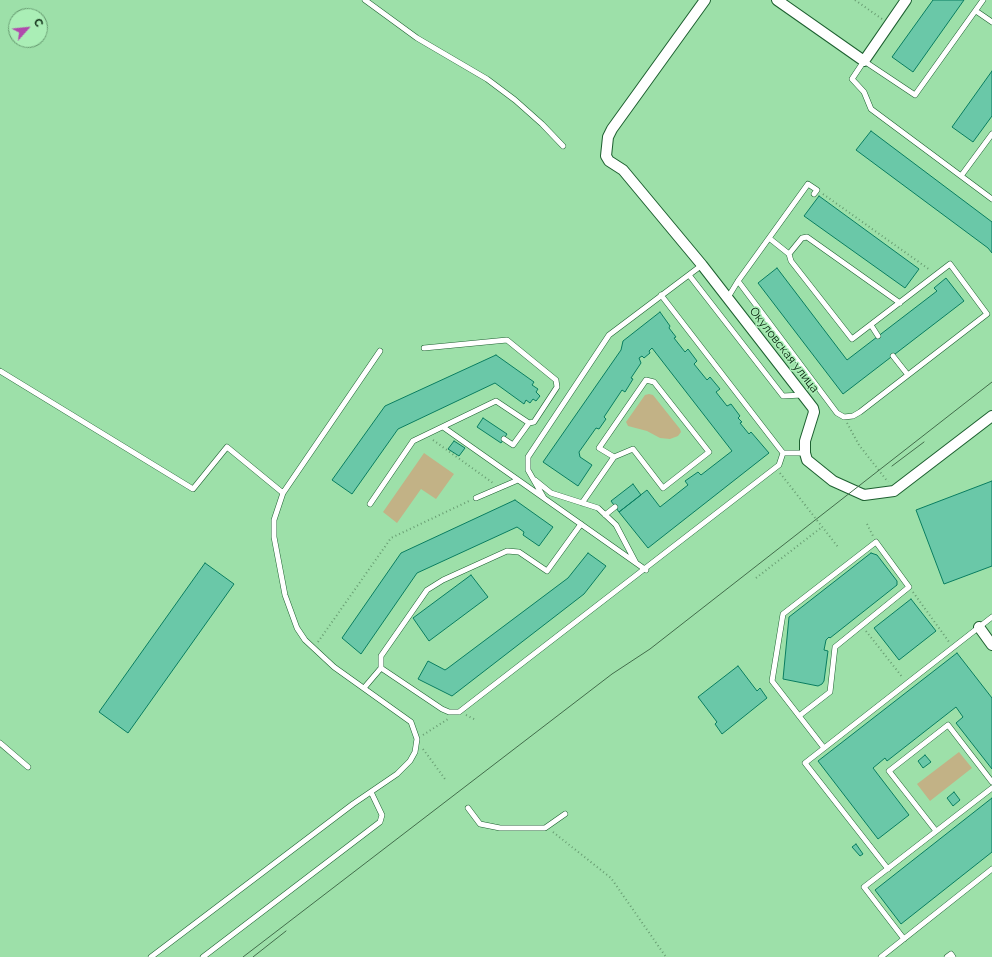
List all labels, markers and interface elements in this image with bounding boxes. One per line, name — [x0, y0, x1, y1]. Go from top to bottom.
north arrow — [8, 8, 48, 48]
text: С — [31, 16, 46, 29]
street label: Окуловская улица — [746, 304, 822, 396]

